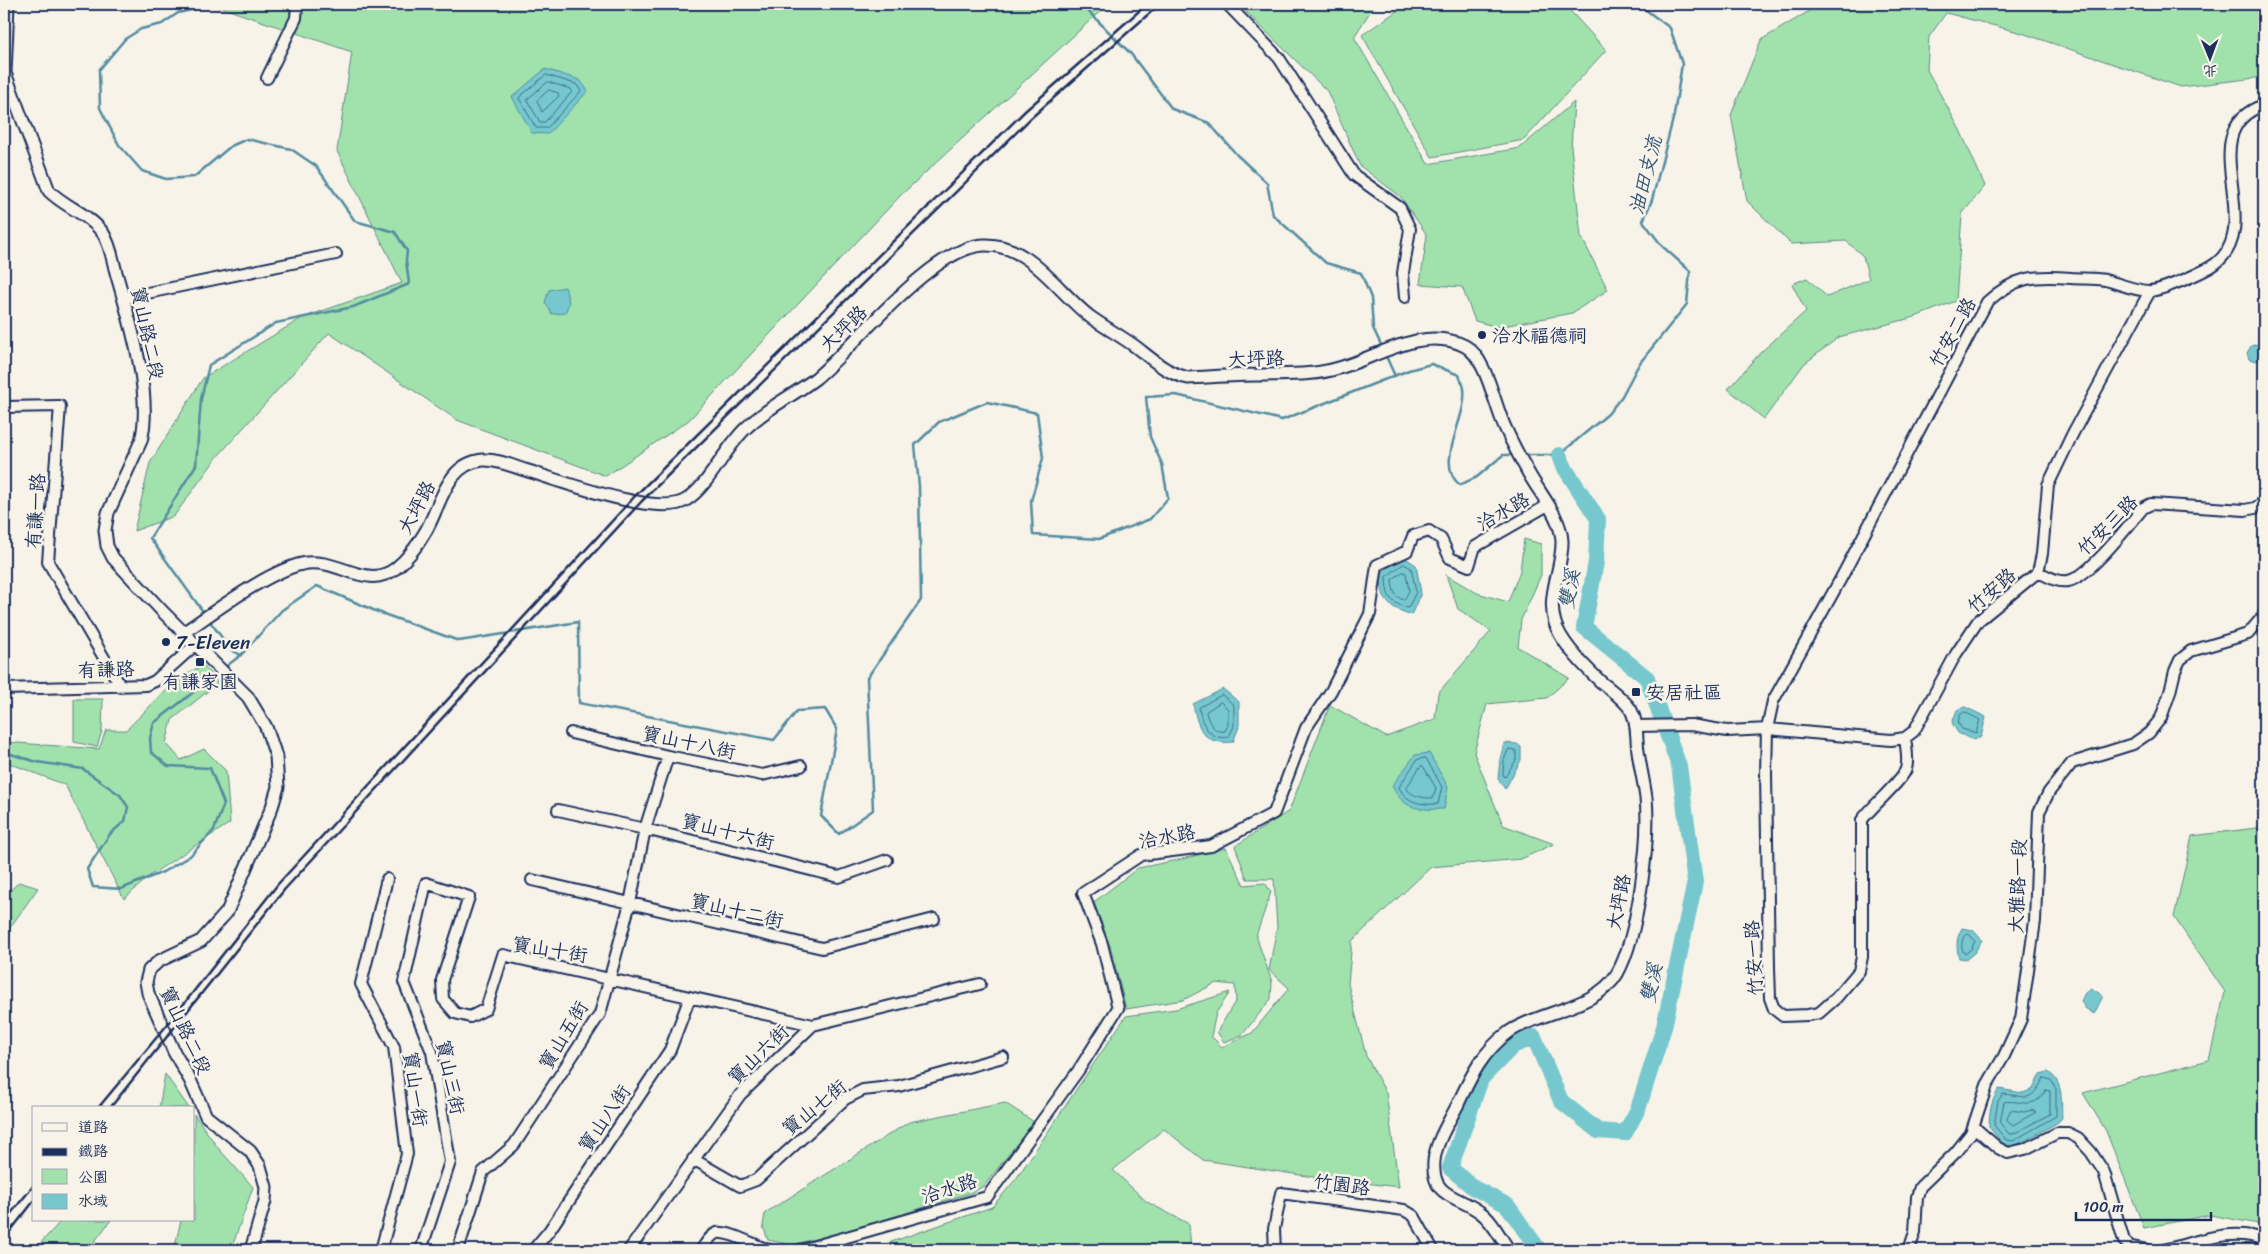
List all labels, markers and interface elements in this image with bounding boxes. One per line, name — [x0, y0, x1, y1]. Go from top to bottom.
north arrow — [2186, 32, 2236, 82]
text: 北 — [2203, 58, 2217, 83]
water label: 油田支流 — [1619, 131, 1672, 218]
street label: 寶山路二段 — [121, 283, 174, 383]
street label: 竹安二路 — [1920, 291, 1985, 373]
street label: 大坪路 — [811, 297, 875, 360]
place label: 洽水福德祠 — [1492, 319, 1587, 352]
marker: 洽水福德祠 — [1476, 329, 1488, 341]
street label: 大坪路 — [1227, 341, 1285, 376]
street label: 有謙一路 — [16, 472, 55, 550]
street label: 大坪路 — [388, 474, 444, 540]
street label: 洽水路 — [1470, 483, 1536, 540]
street label: 竹安三路 — [2069, 487, 2146, 564]
street label: 竹安路 — [1959, 559, 2024, 622]
water label: 雙溪 — [1549, 565, 1590, 612]
place label: 7-Eleven — [176, 626, 250, 659]
marker: 7-Eleven — [160, 636, 172, 648]
street label: 有謙路 — [77, 652, 135, 687]
marker: 有謙家園 — [194, 656, 206, 668]
place label: 有謙家園 — [162, 665, 238, 698]
place label: 安居社區 — [1646, 676, 1722, 709]
marker: 安居社區 — [1630, 686, 1642, 698]
street label: 寶山十八街 — [639, 716, 739, 769]
street label: 寶山十六街 — [678, 804, 778, 859]
street label: 洽水路 — [1136, 815, 1198, 858]
street label: 大雅路一段 — [1999, 838, 2036, 934]
street label: 大坪路 — [1597, 871, 1640, 933]
street label: 寶山十二街 — [687, 884, 787, 937]
street label: 竹安一路 — [1735, 919, 1772, 997]
street label: 寶山十街 — [510, 927, 590, 972]
water label: 雙溪 — [1630, 959, 1673, 1006]
street label: 寶山路二段 — [151, 980, 221, 1080]
street label: 寶山五街 — [530, 994, 597, 1076]
street label: 寶山六街 — [720, 1016, 797, 1093]
street label: 寶山三街 — [426, 1036, 475, 1118]
street label: 寶山一街 — [394, 1049, 437, 1129]
street label: 寶山七街 — [774, 1071, 854, 1144]
street label: 寶山八街 — [569, 1078, 639, 1159]
legend — [32, 1106, 195, 1222]
text: 道路 — [78, 1114, 108, 1140]
text: 鐵路 — [78, 1138, 108, 1164]
text: 公園 — [78, 1164, 108, 1190]
street label: 洽水路 — [917, 1164, 981, 1213]
street label: 竹園路 — [1311, 1164, 1372, 1205]
text: 水域 — [78, 1188, 108, 1214]
scale bar — [2076, 1189, 2210, 1221]
text: 100 m — [2083, 1194, 2124, 1220]

